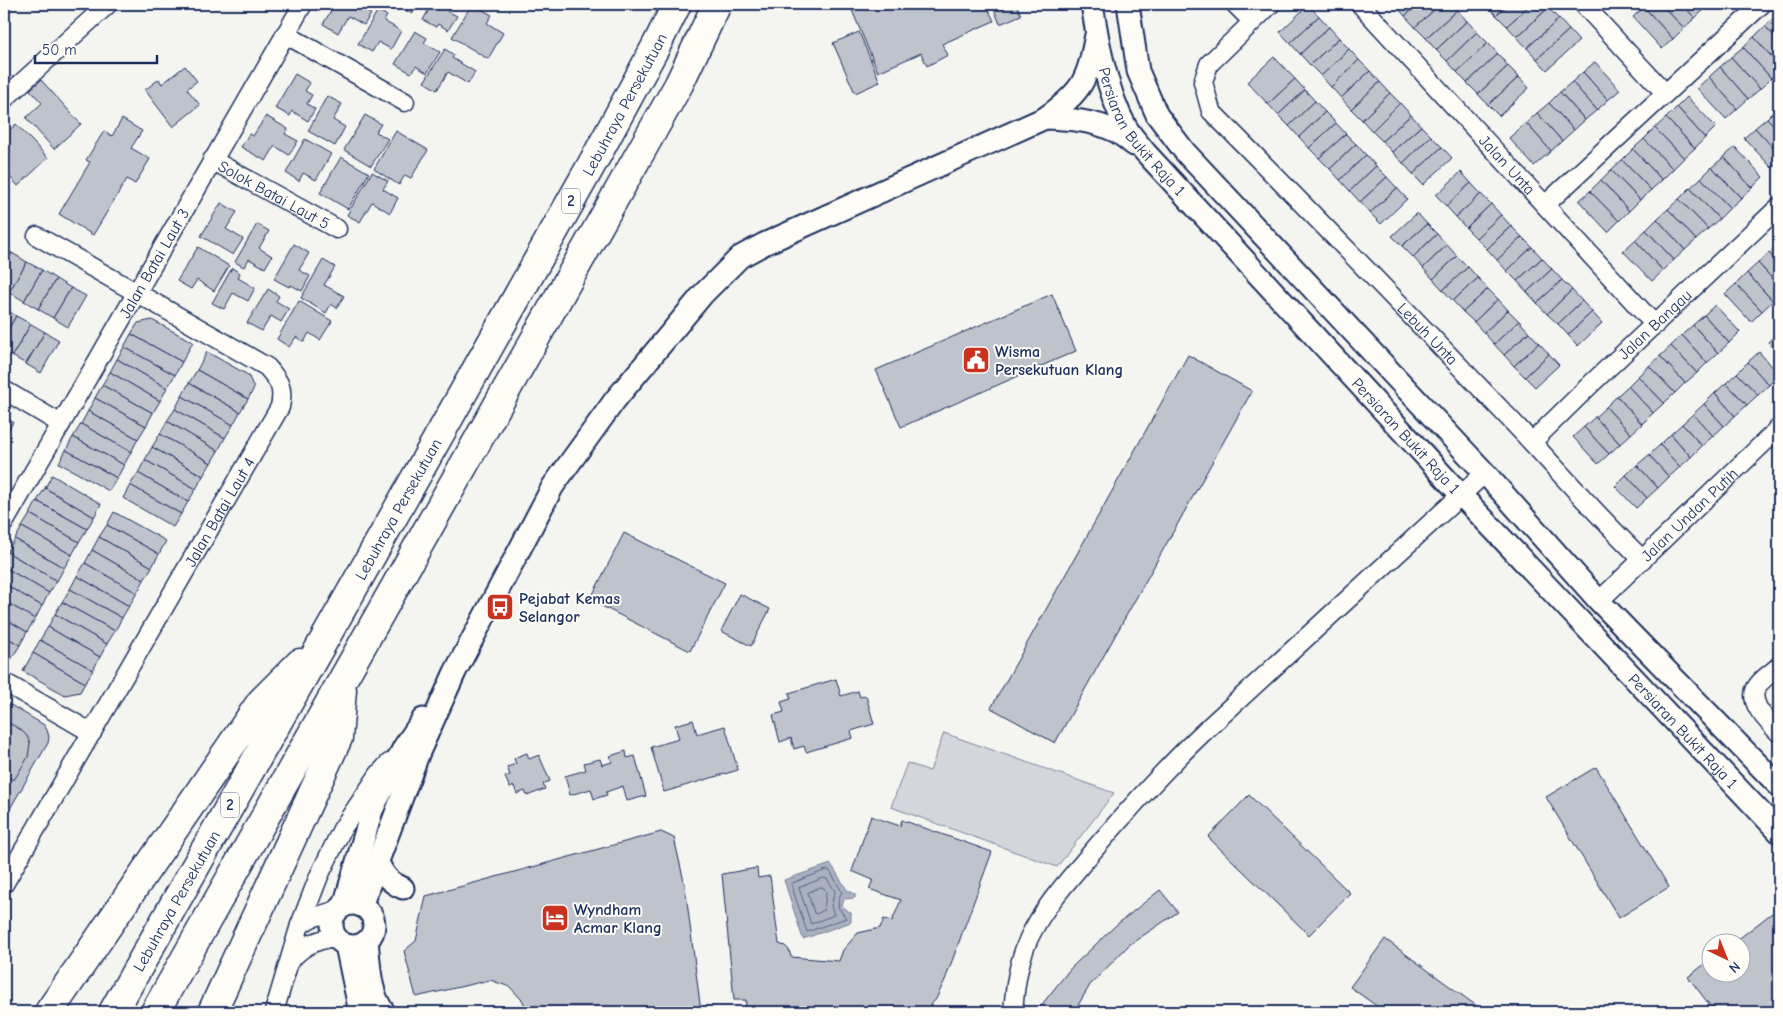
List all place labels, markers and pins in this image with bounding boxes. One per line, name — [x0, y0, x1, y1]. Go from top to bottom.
place label: Wisma Persekutuan Klang — [995, 343, 1123, 379]
public building icon: Wisma Persekutuan Klang — [961, 345, 991, 375]
place label: Pejabat Kemas Selangor — [519, 590, 620, 626]
bus stop icon: Pejabat Kemas Selangor — [485, 592, 515, 622]
place label: Wyndham Acmar Klang — [574, 901, 662, 937]
hotel icon: Wyndham Acmar Klang — [540, 903, 570, 933]

